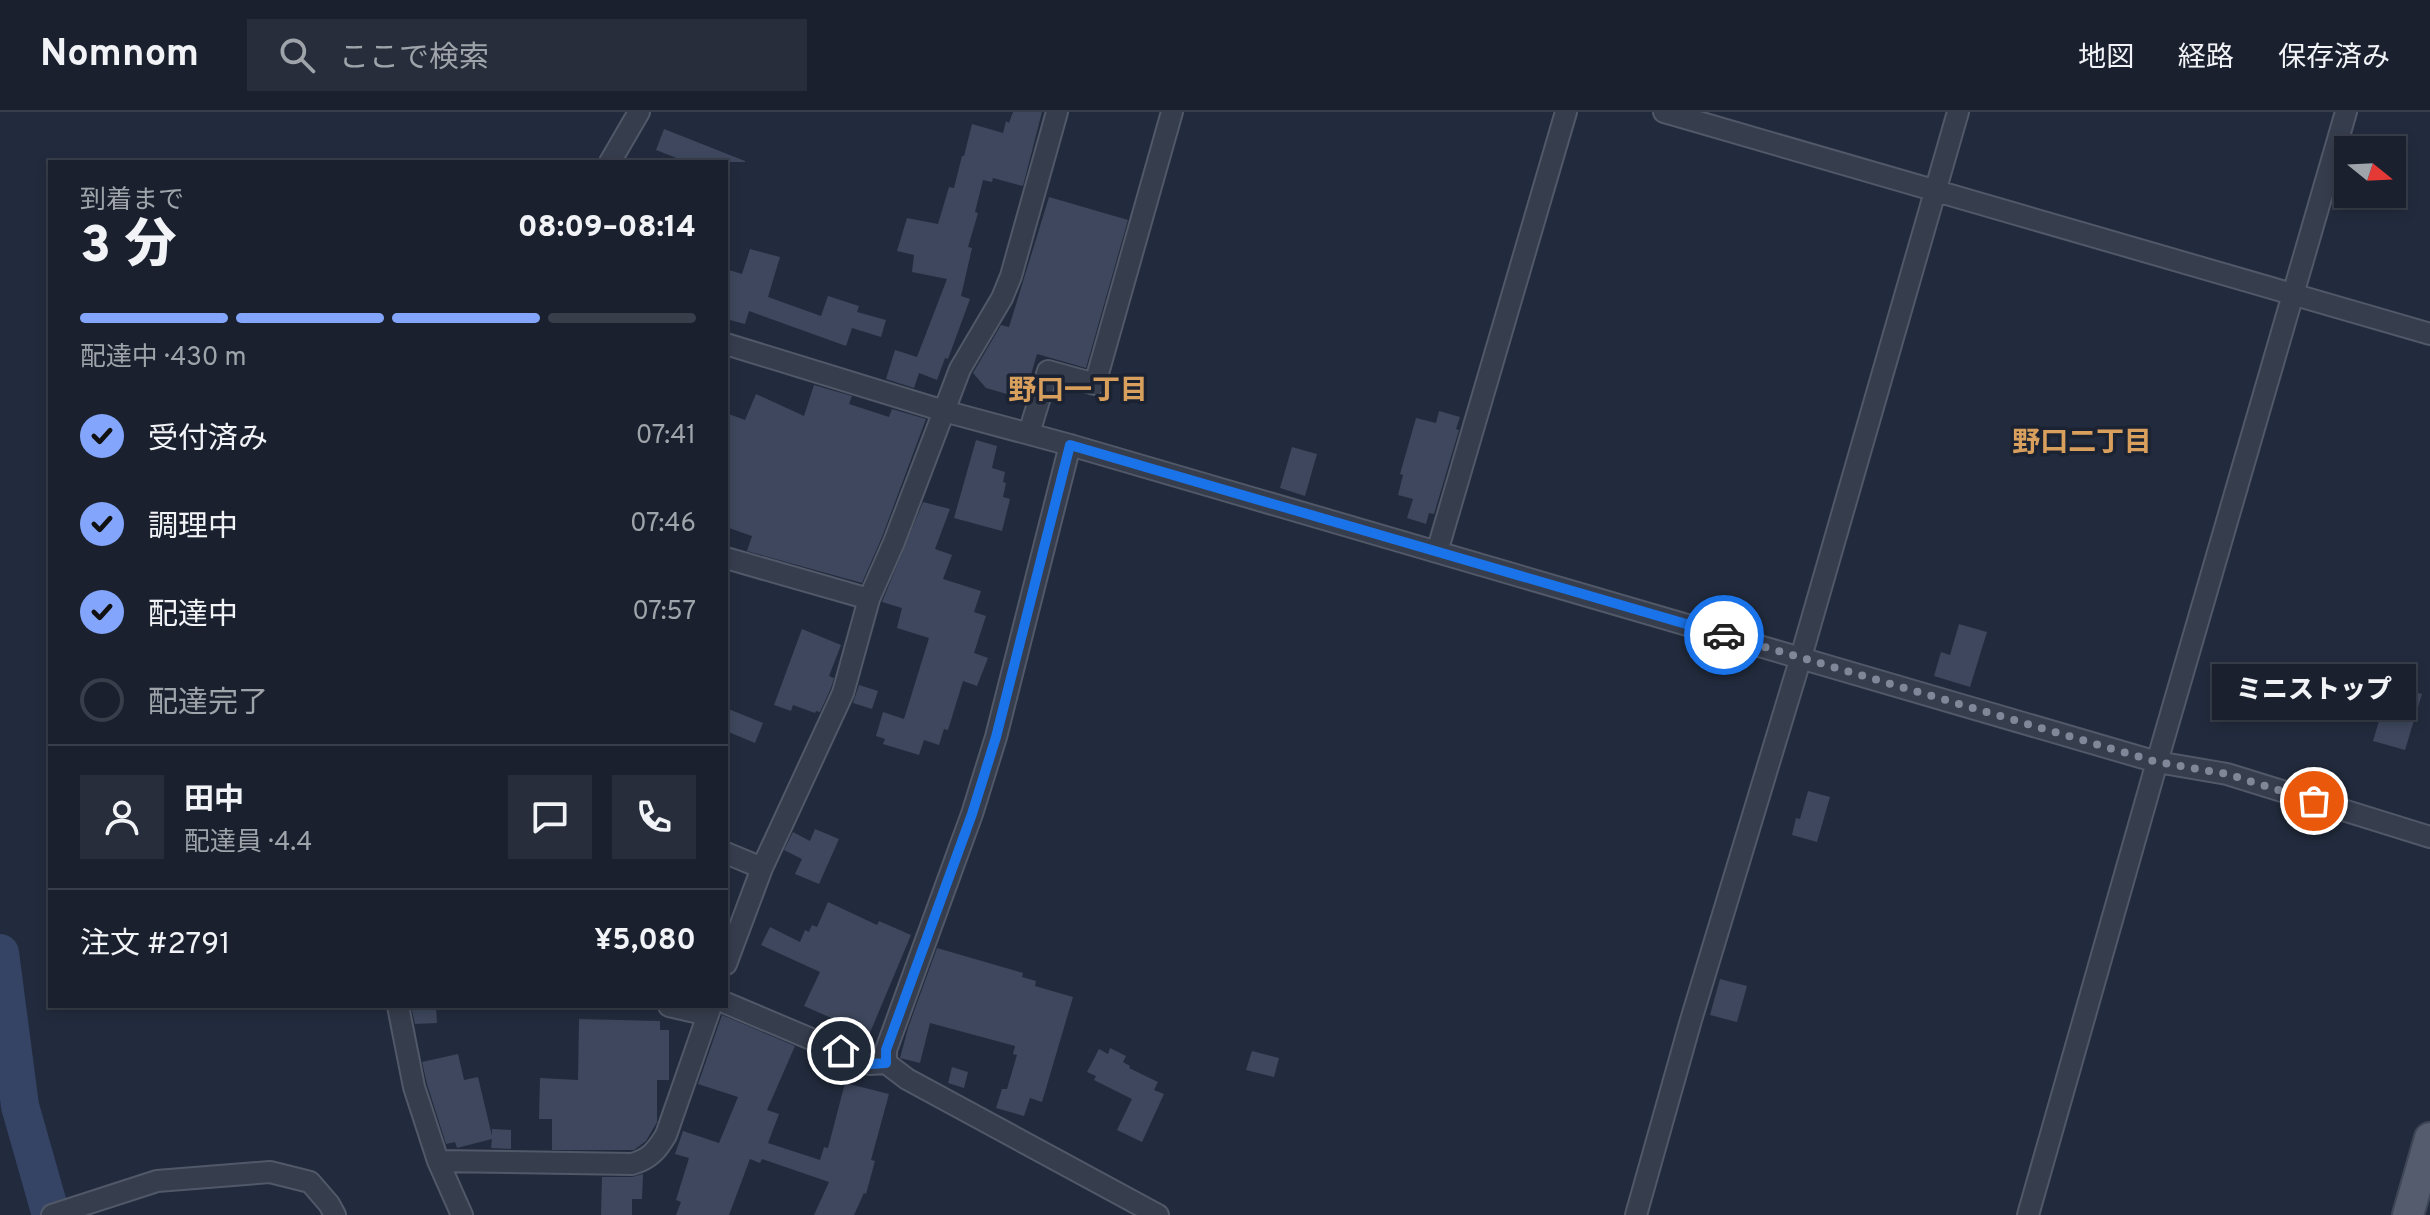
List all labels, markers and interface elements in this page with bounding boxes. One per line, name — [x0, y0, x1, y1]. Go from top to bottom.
search box — [247, 19, 807, 91]
text: Nomnom — [40, 31, 199, 80]
icon: search — [275, 33, 319, 77]
text: ここで検索 — [339, 41, 489, 78]
text: 地図 — [2078, 41, 2134, 77]
text: 経路 — [2178, 41, 2234, 77]
text: 保存済み — [2278, 41, 2390, 77]
north arrow — [2334, 136, 2406, 208]
map controls — [2334, 136, 2406, 208]
text: 到着まで — [80, 185, 184, 218]
text: 08:09–08:14 — [518, 210, 696, 247]
text: 3 分 — [80, 215, 176, 281]
text: 配達中 · 430 m — [80, 342, 247, 375]
district label: 野口一丁目 — [1008, 374, 1148, 410]
icon: check — [80, 414, 124, 458]
text: 07:41 — [636, 420, 696, 453]
text: 受付済み — [148, 422, 268, 459]
district label: 野口二丁目 — [2012, 426, 2152, 462]
icon: check — [80, 502, 124, 546]
text: 07:46 — [630, 508, 696, 541]
text: 調理中 — [148, 510, 238, 547]
icon: check — [80, 590, 124, 634]
courier — [1684, 595, 1764, 675]
text: 07:57 — [632, 596, 696, 629]
text: 配達中 — [148, 598, 238, 635]
icon: car — [1702, 613, 1746, 657]
callout: ミニストップ — [2212, 665, 2416, 721]
text: ミニストップ — [2236, 675, 2392, 708]
text: 配達完了 — [148, 686, 268, 723]
pin — [2280, 767, 2348, 835]
button: person — [80, 775, 164, 859]
button: chat — [508, 775, 592, 859]
button: phone — [612, 775, 696, 859]
icon: bag — [2292, 779, 2336, 823]
text: 田中 — [184, 783, 244, 820]
text: 配達員 · 4.4 — [184, 827, 312, 860]
text: ¥5,080 — [594, 923, 696, 960]
text: 注文 #2791 — [80, 927, 230, 964]
pin — [807, 1017, 875, 1085]
icon: home — [819, 1029, 863, 1073]

